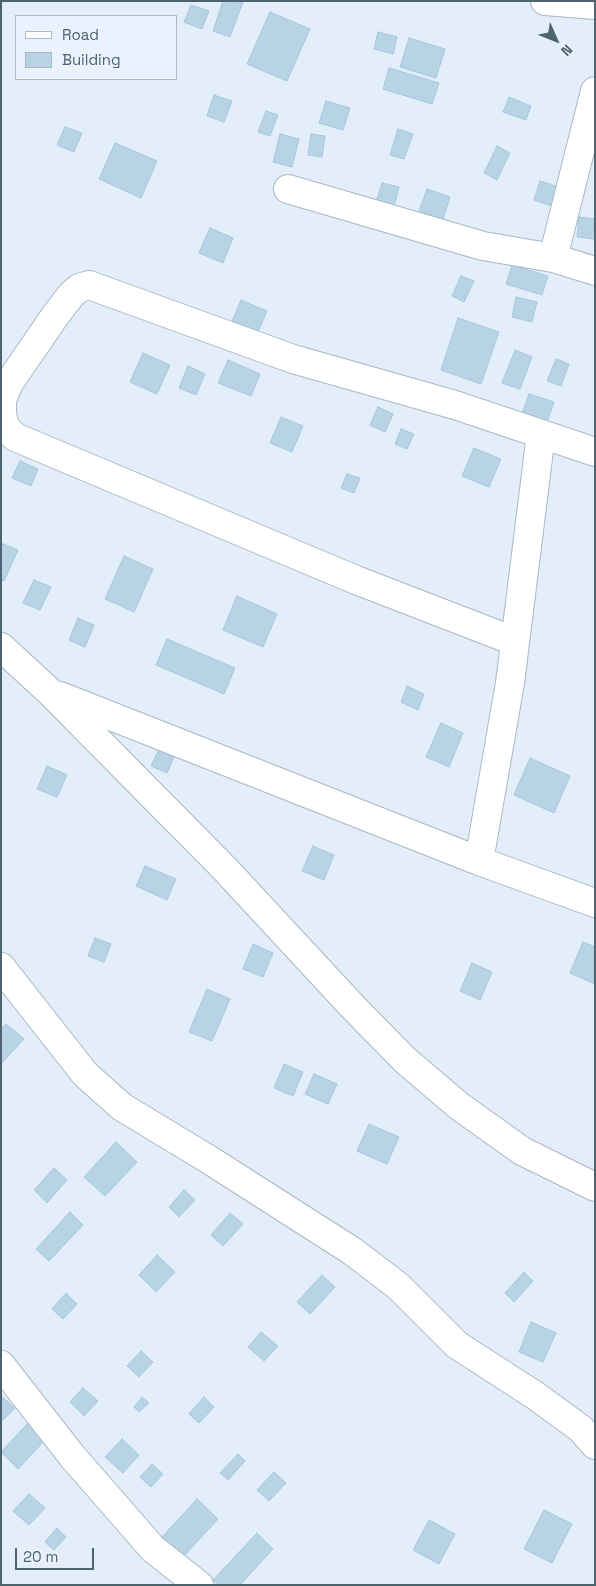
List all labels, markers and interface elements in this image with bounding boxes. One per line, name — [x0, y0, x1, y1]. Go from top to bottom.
legend — [15, 15, 178, 80]
north arrow — [531, 15, 581, 65]
text: Road — [62, 25, 99, 44]
text: N — [557, 41, 577, 60]
text: Building — [62, 50, 121, 69]
scale bar — [18, 1538, 96, 1570]
text: 20 m — [23, 1547, 58, 1566]

